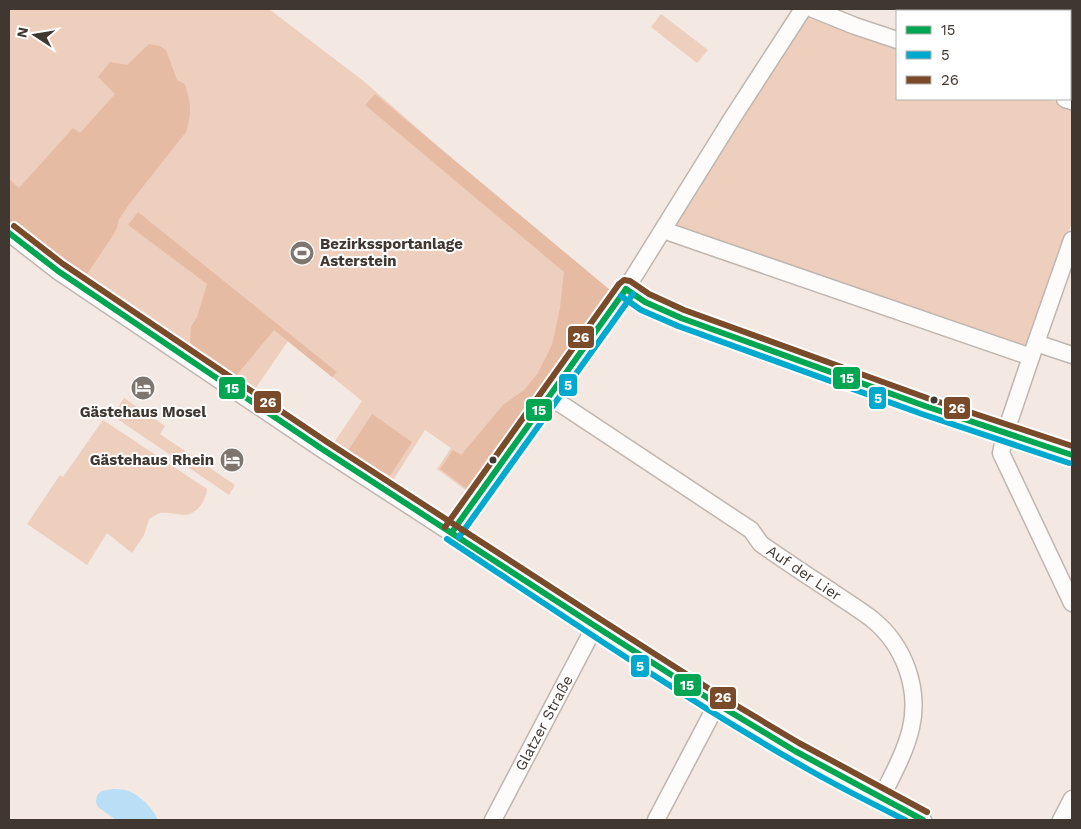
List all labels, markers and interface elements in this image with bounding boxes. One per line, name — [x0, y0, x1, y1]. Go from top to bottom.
north arrow — [10, 10, 60, 60]
legend — [896, 10, 1071, 100]
text: 15 — [941, 21, 956, 39]
text: N — [13, 26, 31, 39]
text: 5 — [941, 46, 950, 64]
text: 26 — [941, 71, 959, 89]
place label: Bezirkssportanlage Asterstein — [320, 235, 463, 270]
sports icon: Bezirkssportanlage Asterstein — [289, 240, 315, 266]
line badge: 26 — [567, 325, 595, 349]
text: 26 — [573, 329, 590, 345]
line badge: 15 — [832, 366, 861, 390]
text: 15 — [840, 370, 854, 386]
line badge: 5 — [558, 373, 578, 397]
hotel icon: Gästehaus Mosel — [130, 375, 156, 401]
line badge: 15 — [218, 376, 246, 400]
text: 5 — [564, 377, 572, 393]
text: 15 — [225, 380, 239, 396]
line badge: 5 — [868, 386, 887, 410]
line badge: 26 — [253, 390, 282, 414]
text: 5 — [874, 390, 882, 406]
text: 26 — [260, 394, 277, 410]
unlabelled marker — [929, 395, 939, 405]
line badge: 26 — [943, 396, 971, 420]
line badge: 15 — [525, 398, 553, 422]
text: 26 — [949, 400, 966, 416]
text: 15 — [532, 402, 546, 418]
place label: Gästehaus Mosel — [80, 403, 206, 421]
hotel icon: Gästehaus Rhein — [219, 447, 245, 473]
place label: Gästehaus Rhein — [90, 451, 214, 469]
unlabelled marker — [488, 455, 498, 465]
street label: Auf der Lier — [763, 541, 845, 605]
line badge: 5 — [630, 654, 650, 678]
text: 5 — [636, 658, 644, 674]
street label: Glatzer Straße — [511, 672, 577, 774]
line badge: 15 — [673, 673, 702, 697]
text: 15 — [680, 677, 694, 693]
line badge: 26 — [709, 686, 737, 710]
text: 26 — [715, 689, 732, 705]

